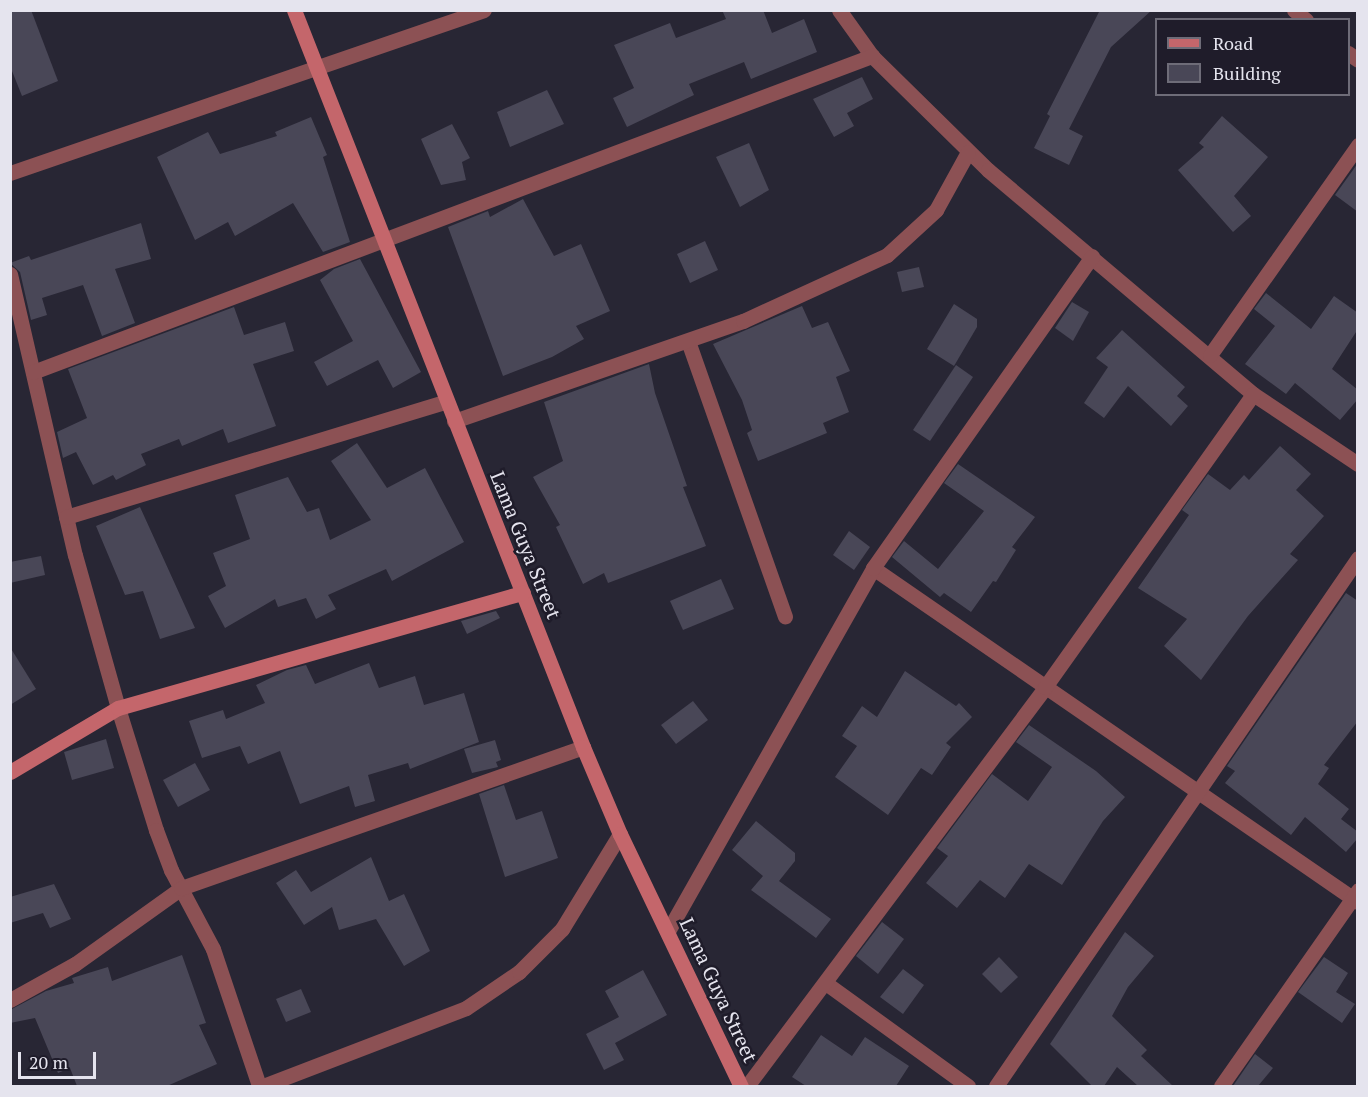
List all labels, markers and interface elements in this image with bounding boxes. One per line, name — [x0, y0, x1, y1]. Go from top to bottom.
legend — [1155, 18, 1350, 96]
text: Road — [1213, 31, 1253, 55]
text: Building — [1213, 61, 1281, 85]
street label: Lama Guya Street — [485, 468, 567, 622]
street label: Lama Guya Street — [675, 914, 763, 1066]
scale bar — [21, 1040, 99, 1078]
text: 20 m — [29, 1050, 68, 1074]

